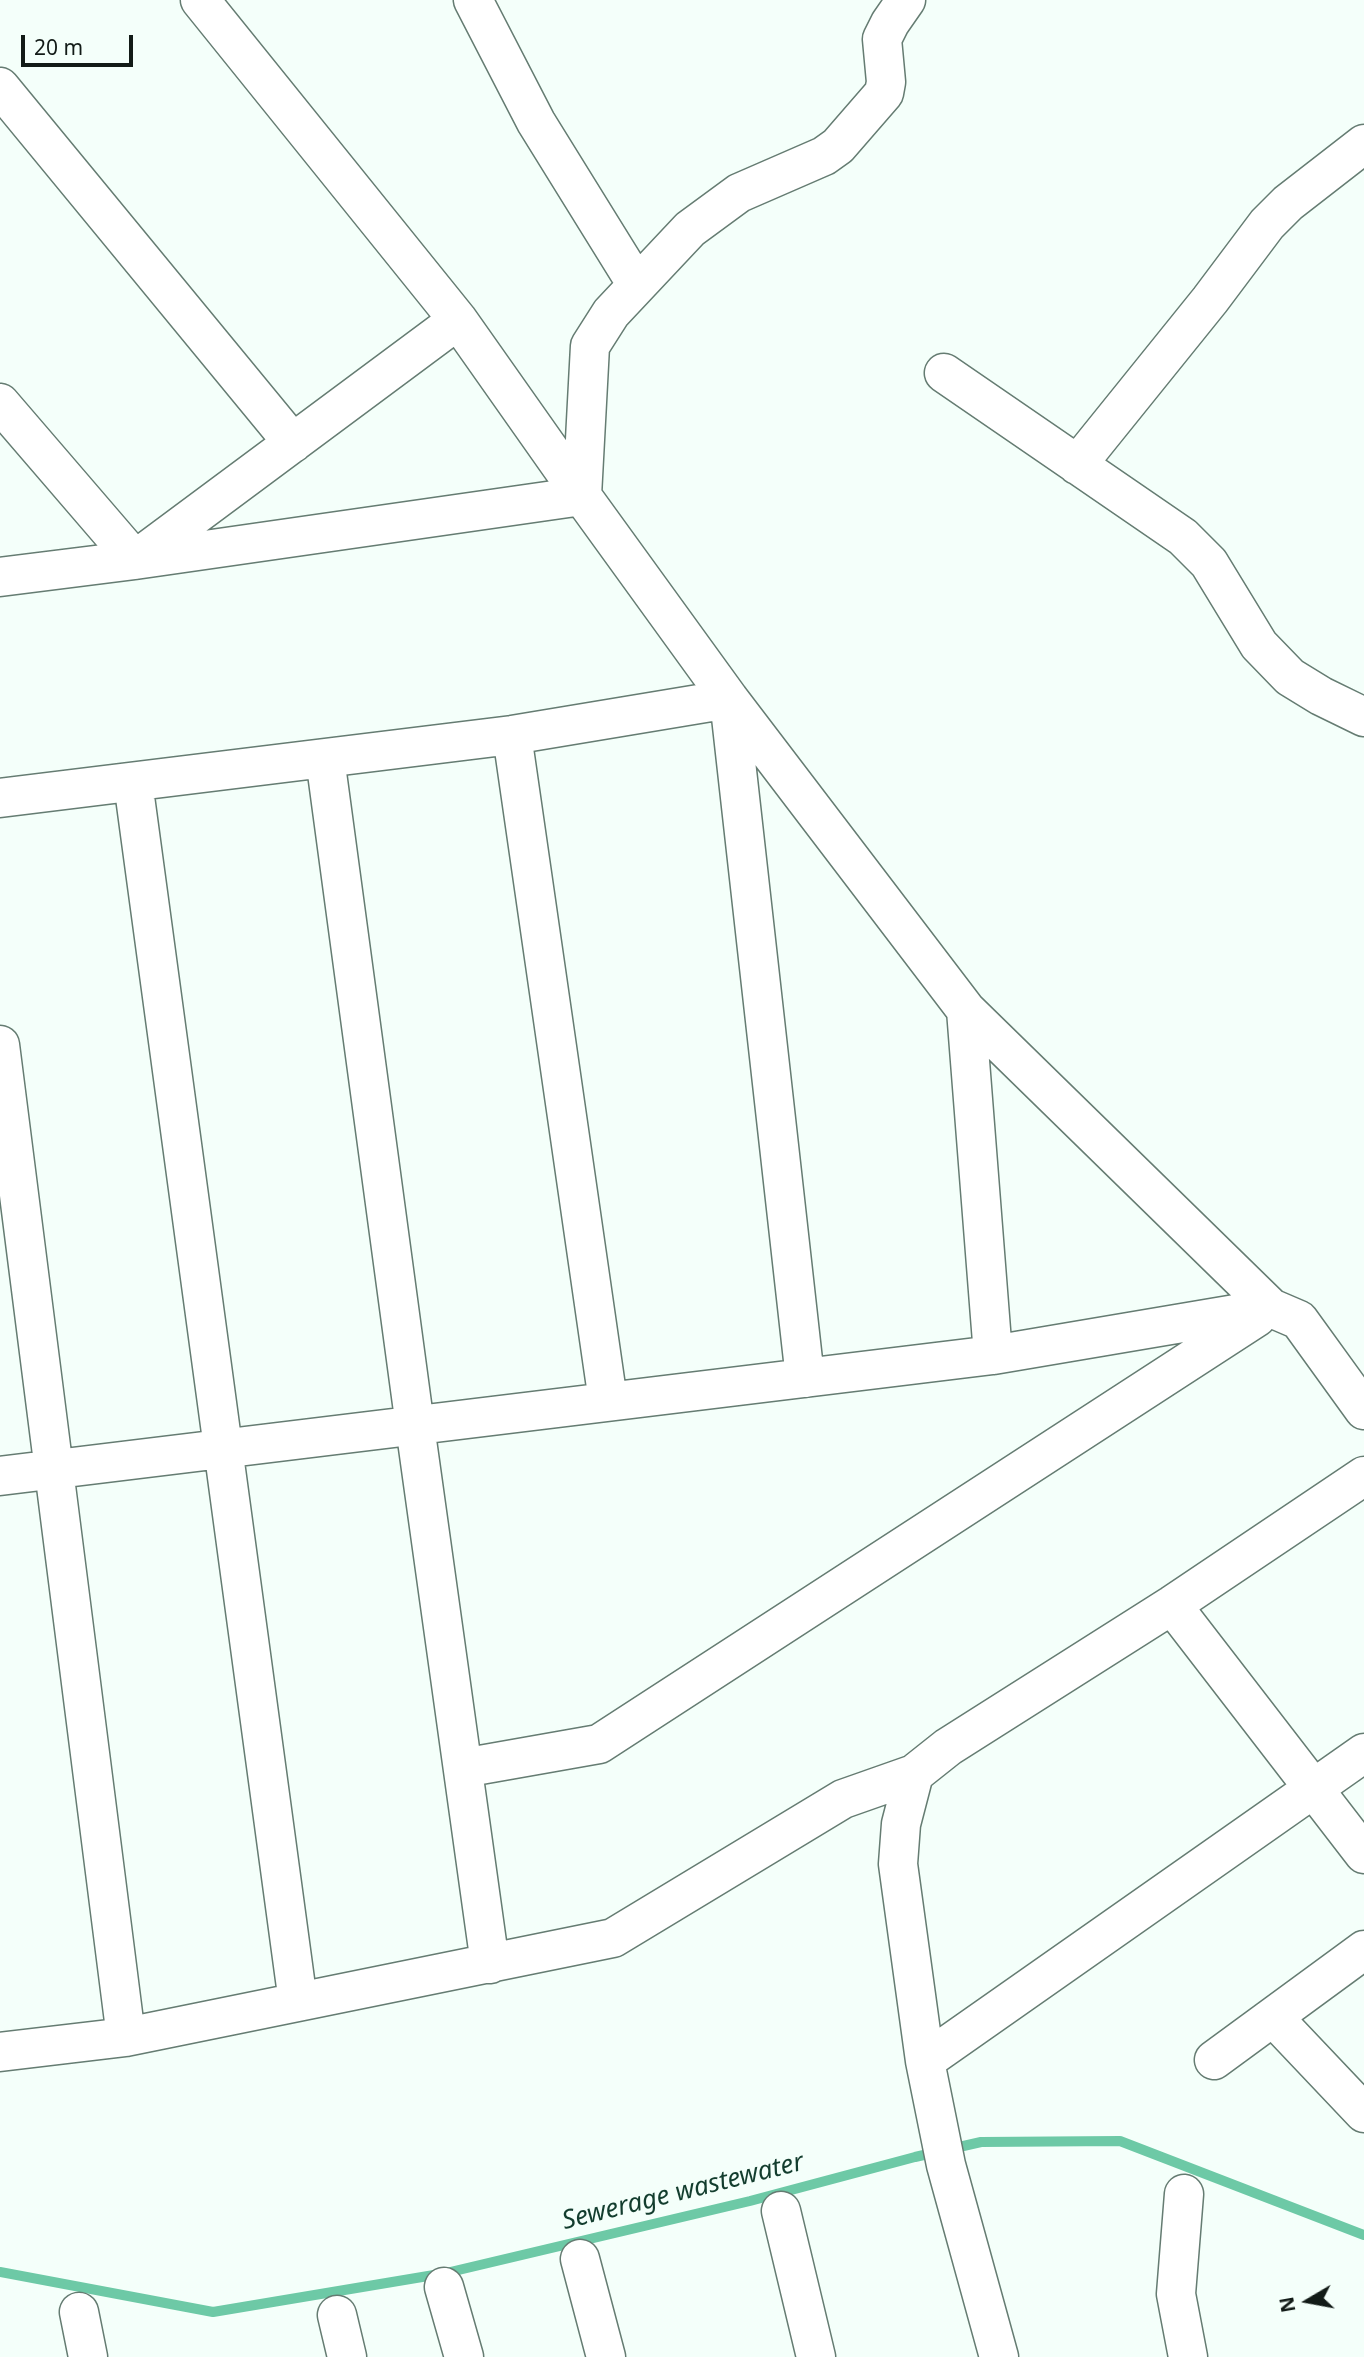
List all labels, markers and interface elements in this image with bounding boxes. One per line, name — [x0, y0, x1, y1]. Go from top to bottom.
scale bar — [24, 21, 136, 65]
text: 20 m — [34, 33, 83, 61]
water label: Sewerage wastewater — [559, 2147, 807, 2237]
north arrow — [1273, 2266, 1343, 2336]
text: N — [1273, 2295, 1301, 2315]

